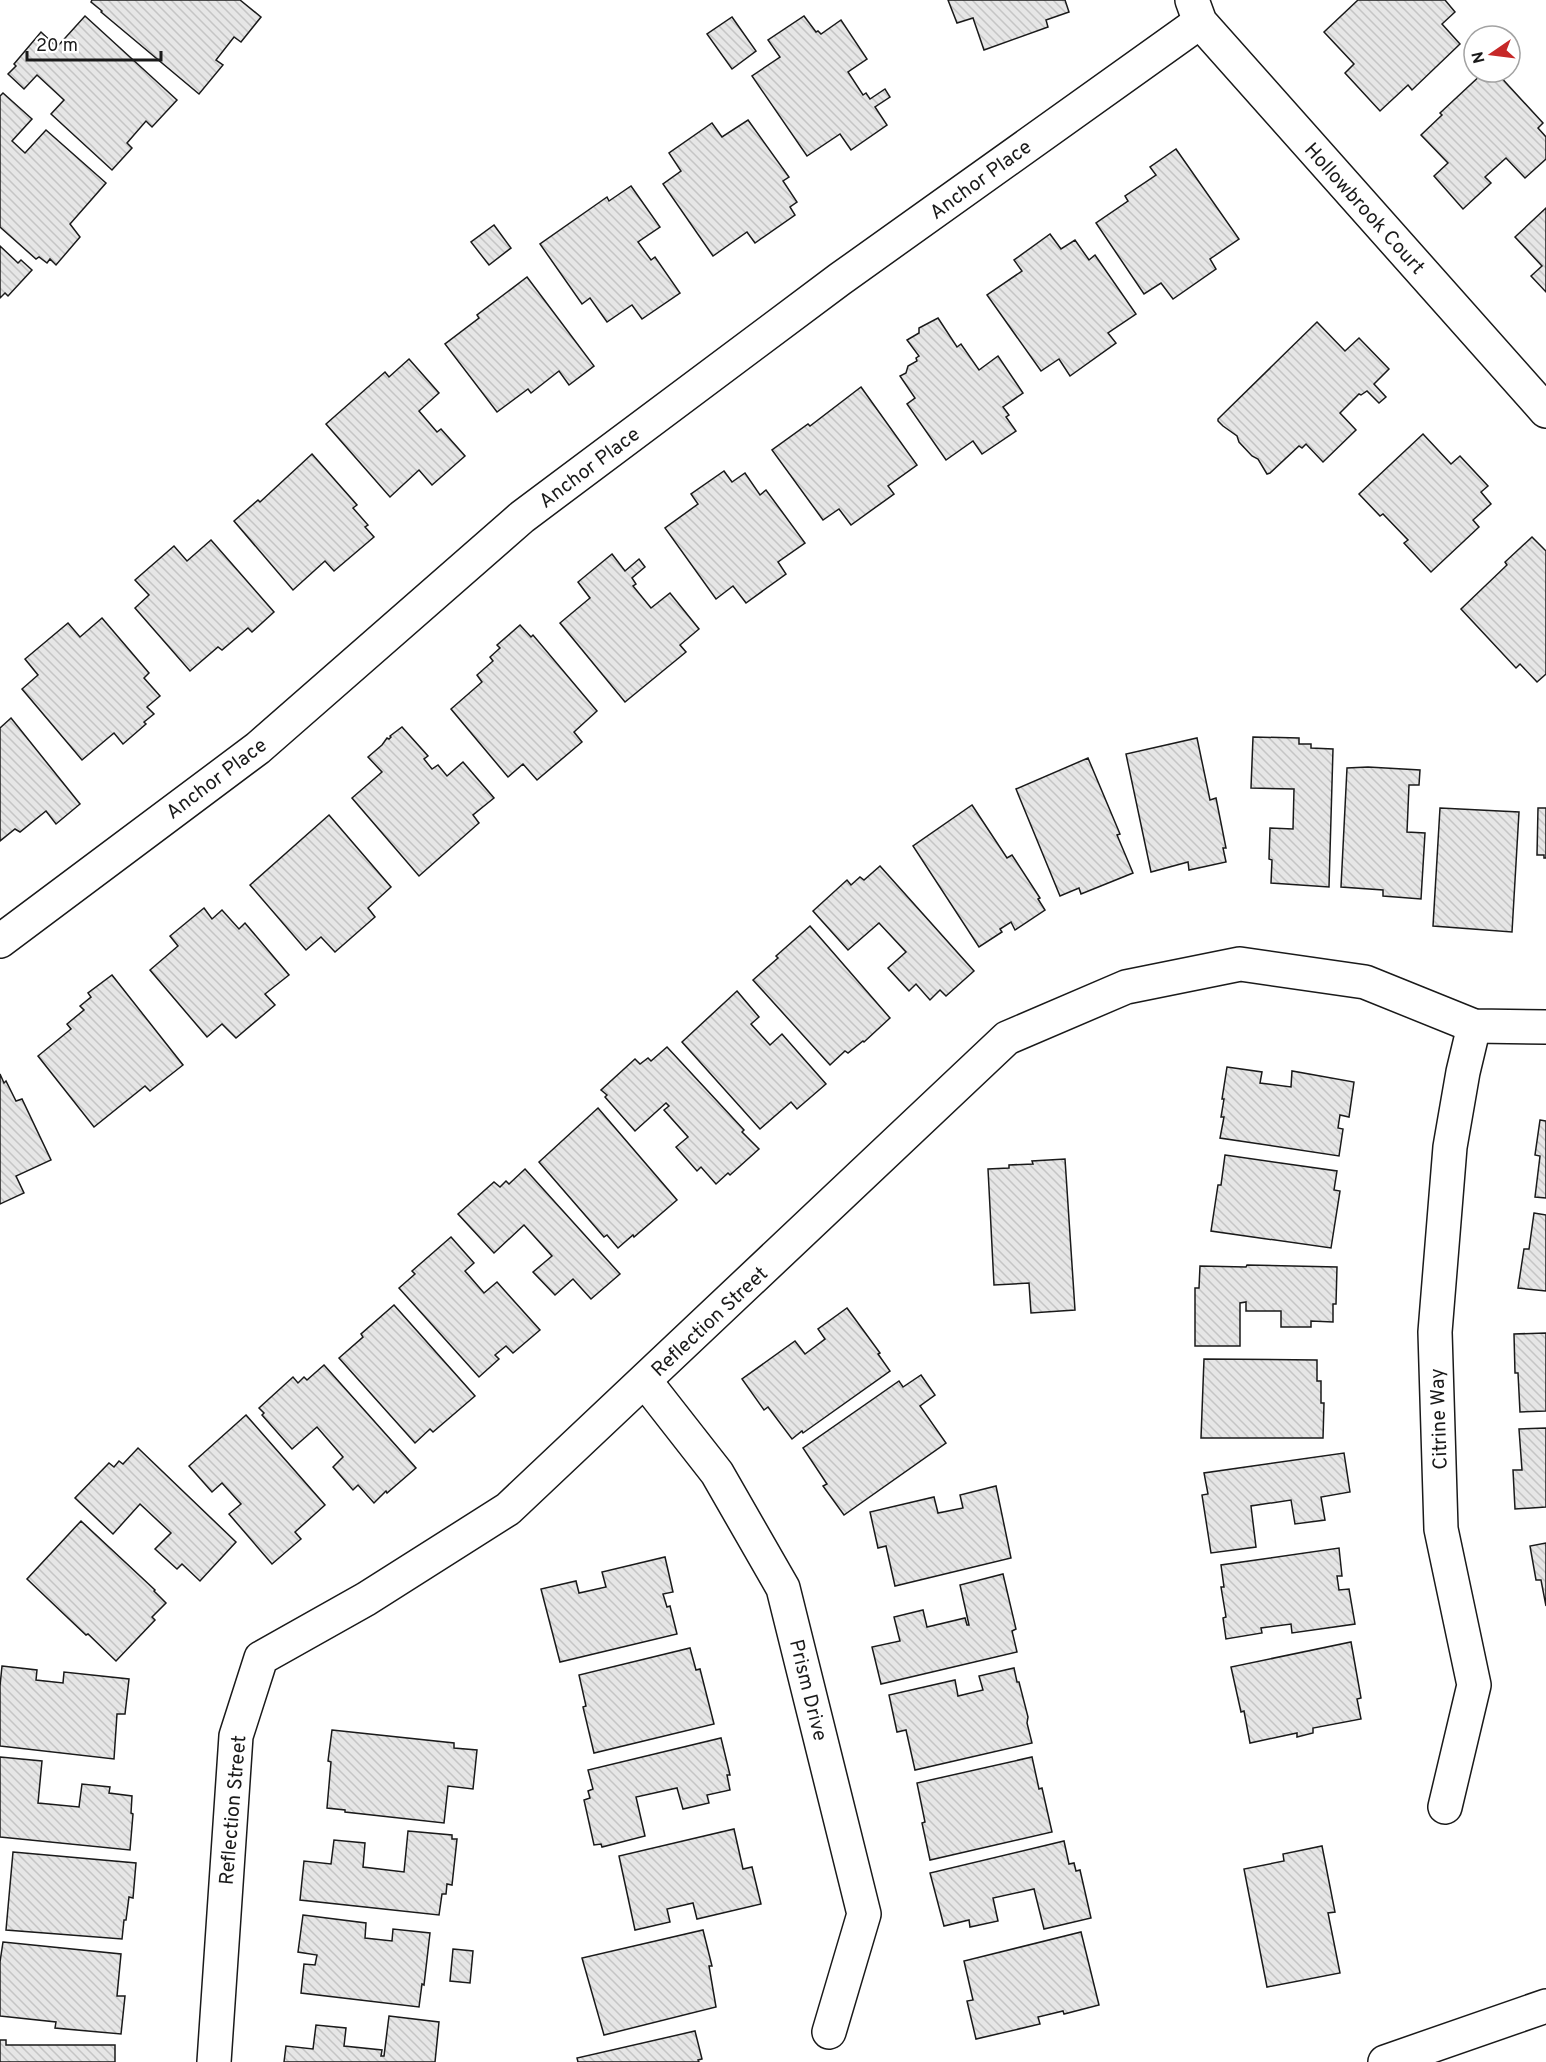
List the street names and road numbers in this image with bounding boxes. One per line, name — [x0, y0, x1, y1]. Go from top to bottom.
street label: Anchor Place — [925, 135, 1037, 226]
street label: Hollowbrook Court — [1297, 138, 1430, 281]
street label: Anchor Place — [535, 422, 646, 515]
street label: Anchor Place — [162, 733, 273, 826]
street label: Reflection Street — [647, 1262, 774, 1383]
street label: Citrine Way — [1425, 1368, 1455, 1470]
street label: Prism Drive — [782, 1637, 832, 1744]
street label: Reflection Street — [214, 1734, 253, 1886]

